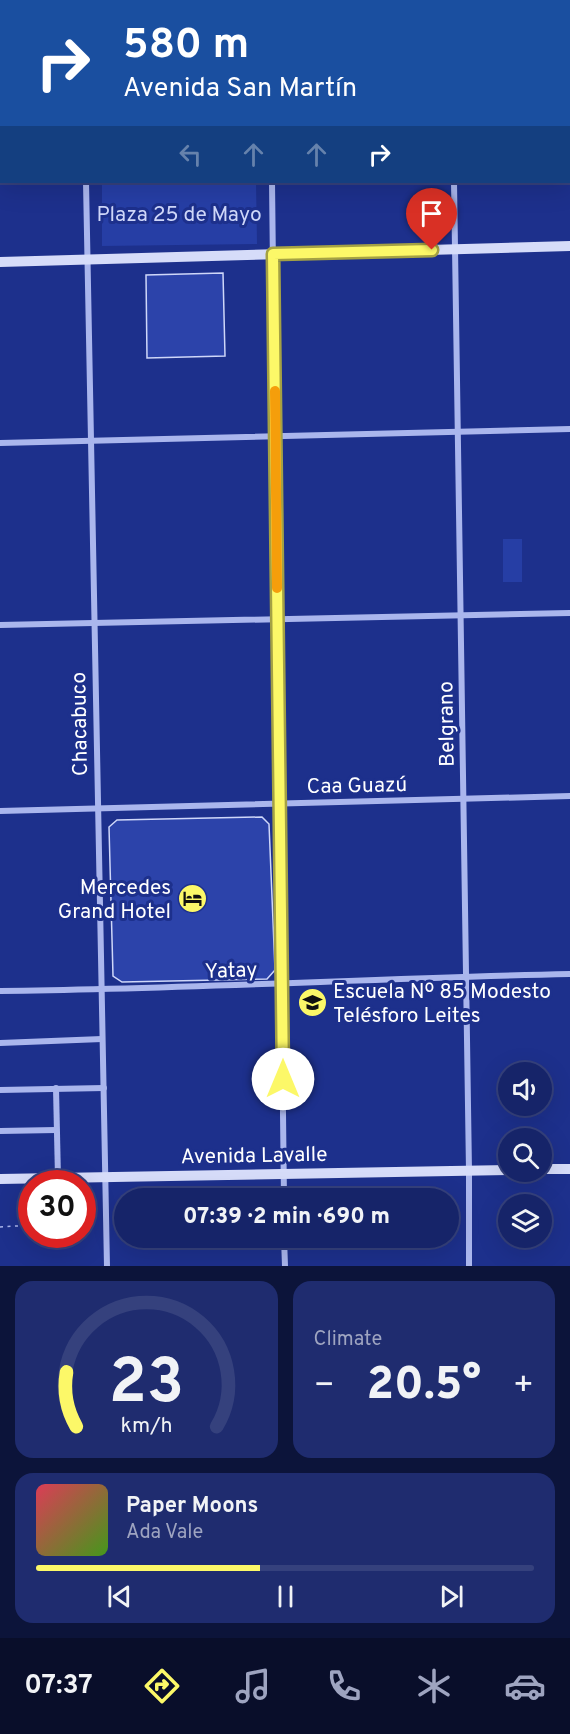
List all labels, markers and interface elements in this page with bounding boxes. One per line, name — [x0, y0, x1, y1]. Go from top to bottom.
text: 580 m — [123, 20, 249, 73]
icon: right — [24, 24, 102, 102]
text: Avenida San Martín — [123, 72, 357, 106]
icon: left — [174, 138, 207, 171]
icon: ahead — [237, 138, 270, 171]
icon: ahead — [300, 138, 333, 171]
icon: right — [363, 138, 396, 171]
pin — [406, 188, 457, 250]
icon: arrive — [415, 197, 448, 230]
park label: Plaza 25 de Mayo — [96, 202, 262, 229]
street label: Chacabuco — [66, 672, 95, 776]
street label: Belgrano — [433, 681, 462, 767]
street label: Caa Guazú — [306, 772, 408, 801]
place label: Mercedes Grand Hotel — [58, 875, 171, 926]
hotel icon: Mercedes Grand Hotel — [176, 883, 208, 915]
street label: Yatay — [204, 957, 258, 986]
place label: Escuela Nº 85 Modesto Telésforo Leites — [333, 979, 551, 1030]
school or university icon: Escuela Nº 85 Modesto Telésforo Leites — [296, 987, 328, 1019]
position arrow — [251, 1047, 315, 1111]
map controls — [498, 1062, 552, 1248]
button: sound — [498, 1062, 552, 1116]
button: search — [498, 1128, 552, 1182]
street label: Avenida Lavalle — [180, 1142, 328, 1171]
speed limit sign: 30 — [18, 1170, 96, 1248]
button: layers — [498, 1194, 552, 1248]
text: 07:39 · 2 min · 690 m — [183, 1204, 390, 1231]
text: Climate — [314, 1327, 382, 1353]
text: 23 — [108, 1346, 184, 1425]
text: 20.5° — [366, 1358, 481, 1415]
text: − — [314, 1366, 335, 1408]
text: + — [513, 1366, 534, 1408]
text: km/h — [120, 1413, 172, 1440]
text: Paper Moons — [126, 1493, 258, 1520]
text: Ada Vale — [126, 1520, 203, 1546]
icon: previous — [103, 1580, 136, 1613]
icon: pause — [269, 1580, 302, 1613]
icon: next — [435, 1580, 468, 1613]
icon: directions — [141, 1665, 183, 1707]
icon: music — [232, 1665, 274, 1707]
icon: phone — [323, 1665, 365, 1707]
icon: climate — [413, 1665, 455, 1707]
icon: car — [504, 1665, 546, 1707]
text: 07:37 — [24, 1669, 93, 1703]

